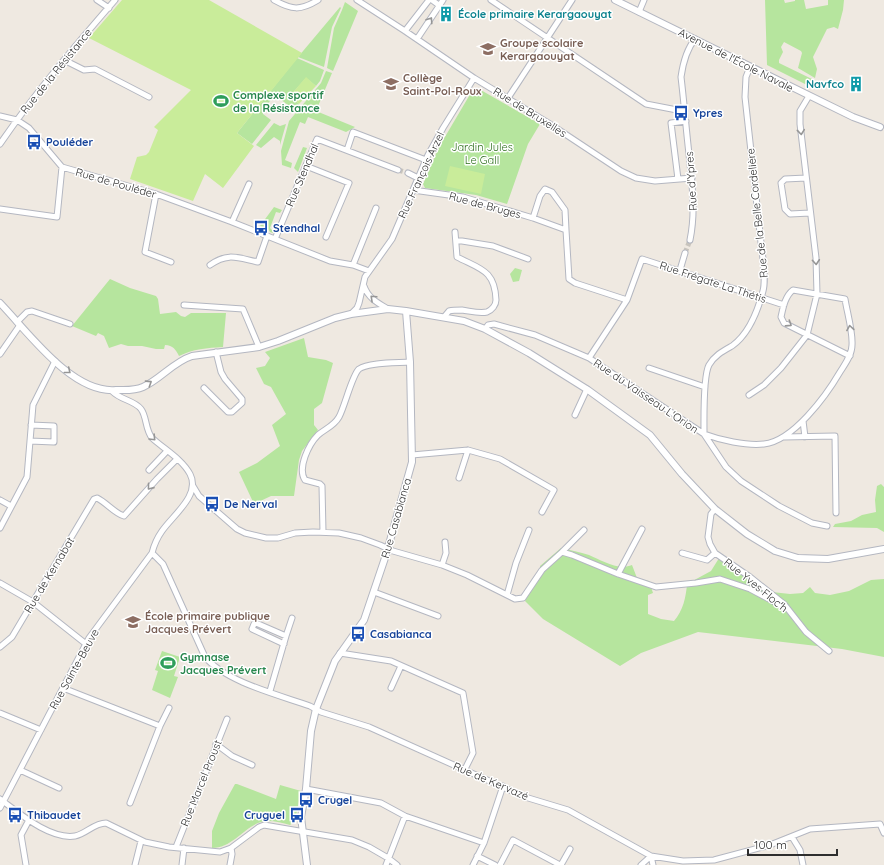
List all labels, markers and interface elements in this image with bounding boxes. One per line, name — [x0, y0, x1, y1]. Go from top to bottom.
building icon: École primaire Kerargaouyat — [437, 5, 455, 23]
place label: École primaire Kerargaouyat — [458, 7, 612, 21]
one-way arrow — [425, 17, 432, 24]
street label: Avenue de l'École Navale — [676, 25, 796, 95]
street label: Rue de la Résistance — [17, 26, 95, 116]
place label: Groupe scolaire Kerargaouyat — [500, 36, 584, 63]
school or university icon: Groupe scolaire Kerargaouyat — [479, 40, 497, 58]
place label: Collège Saint-Pol-Roux — [403, 71, 482, 98]
school or university icon: Collège Saint-Pol-Roux — [382, 75, 400, 93]
building icon: Navfco — [847, 75, 865, 93]
place label: Navfco — [806, 77, 844, 91]
street label: Rue de Bruxelles — [491, 84, 569, 140]
place label: Complexe sportif de la Résistance — [233, 88, 324, 115]
sports icon: Complexe sportif de la Résistance — [212, 92, 230, 110]
bus stop icon: Ypres — [672, 104, 690, 122]
place label: Ypres — [693, 106, 723, 120]
street label: Rue François Arzel — [395, 129, 447, 221]
one-way arrow — [796, 129, 805, 136]
bus stop icon: Pouléder — [25, 133, 43, 151]
place label: Pouléder — [46, 135, 94, 149]
park label: Jardin Jules Le Gall — [451, 140, 513, 167]
street label: Rue Stendhal — [282, 141, 322, 209]
street label: Rue de la Belle Cordelière — [743, 147, 771, 279]
street label: Rue d'Ypres — [682, 151, 700, 211]
street label: Rue de Pouléder — [74, 165, 159, 201]
street label: Rue de Bruges — [447, 189, 523, 221]
bus stop icon: Stendhal — [252, 219, 270, 237]
place label: Stendhal — [273, 221, 320, 235]
street label: Rue Frégate La Thétis — [658, 258, 768, 306]
one-way arrow — [811, 259, 820, 265]
one-way arrow — [370, 296, 378, 303]
one-way arrow — [785, 320, 792, 327]
one-way arrow — [846, 324, 855, 331]
street label: Rue du Vaisseau L'Orion — [591, 356, 701, 436]
one-way arrow — [63, 367, 71, 374]
one-way arrow — [145, 381, 152, 388]
one-way arrow — [148, 433, 156, 441]
street label: Rue Casabianca — [378, 476, 414, 560]
one-way arrow — [147, 483, 154, 490]
bus stop icon: De Nerval — [203, 495, 221, 513]
place label: De Nerval — [224, 497, 277, 511]
street label: Rue de Kernabat — [21, 534, 77, 616]
street label: Rue Yves Floc'h — [721, 555, 791, 615]
place label: École primaire publique Jacques Prévert — [145, 609, 271, 636]
school or university icon: École primaire publique Jacques Prévert — [124, 613, 142, 631]
bus stop icon: Casabianca — [349, 625, 367, 643]
street label: Rue Sainte-Beuve — [46, 626, 102, 712]
place label: Casabianca — [370, 627, 432, 641]
place label: Gymnase Jacques Prévert — [180, 650, 266, 677]
sports icon: Gymnase Jacques Prévert — [159, 654, 177, 672]
street label: Rue Marcel Proust — [177, 737, 225, 828]
street label: Rue de Kervazé — [451, 759, 531, 803]
bus stop icon: Crugel — [297, 791, 315, 809]
place label: Crugel — [318, 793, 352, 807]
bus stop icon: Thibaudet — [6, 806, 24, 824]
bus stop icon: Cruguel — [288, 806, 306, 824]
place label: Thibaudet — [27, 808, 81, 822]
place label: Cruguel — [244, 808, 285, 822]
scale bar — [748, 831, 837, 857]
text: 100 m — [754, 837, 787, 852]

